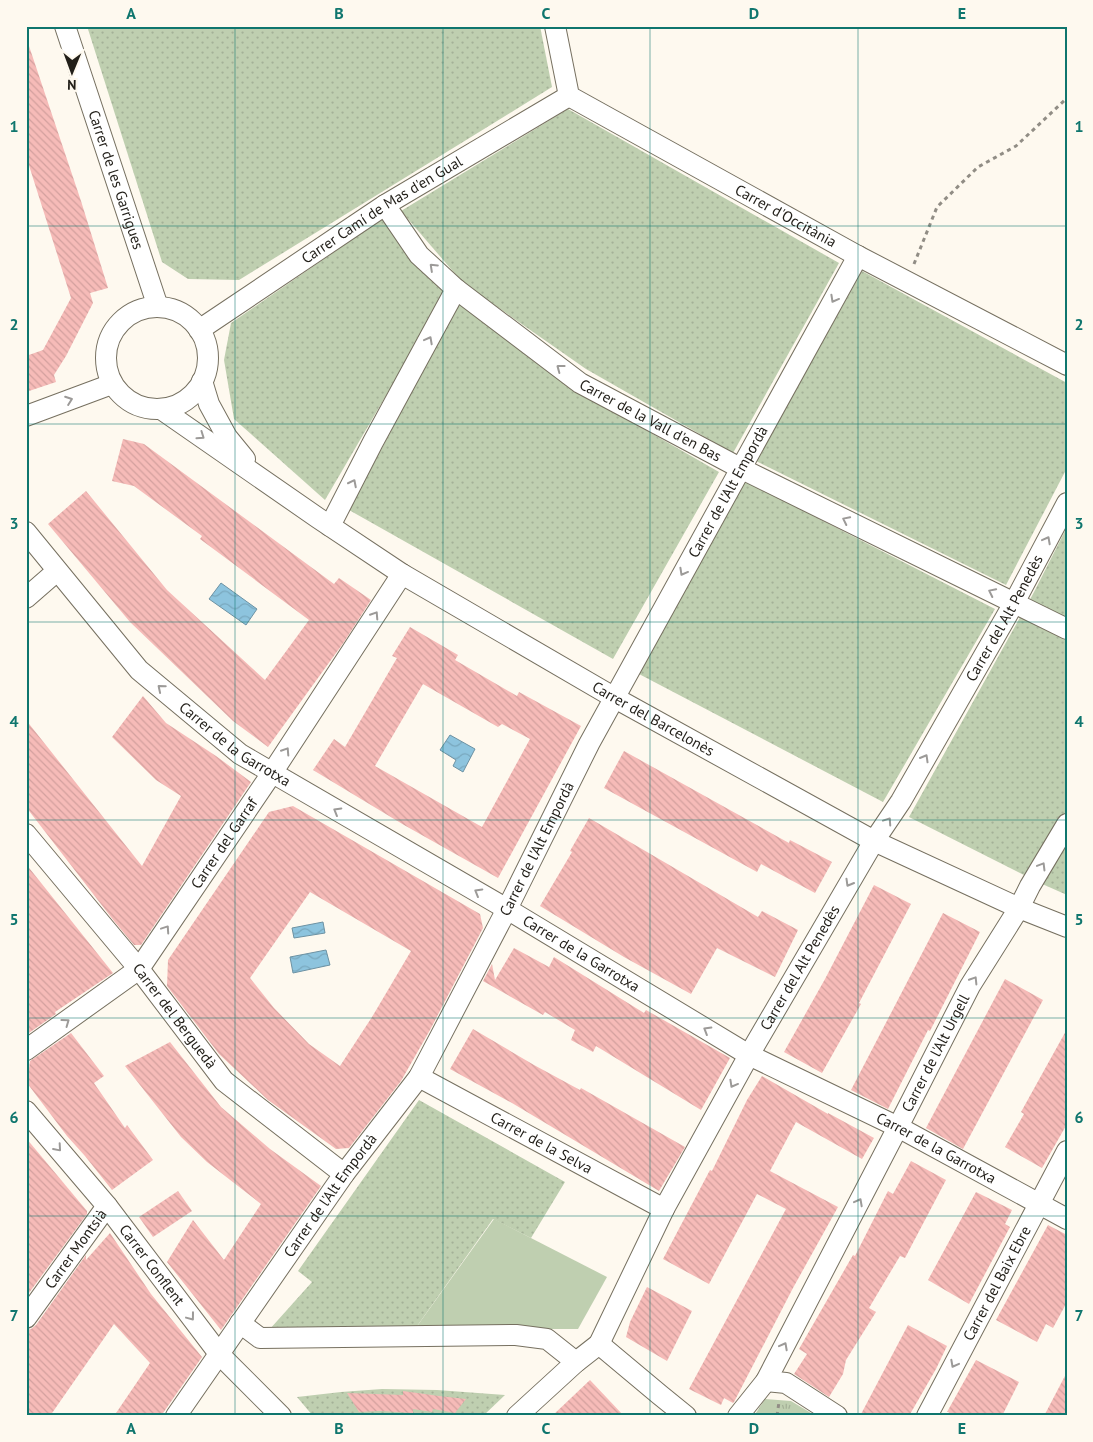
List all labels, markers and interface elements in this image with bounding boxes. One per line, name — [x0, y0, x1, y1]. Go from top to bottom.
text: A — [126, 3, 136, 23]
text: B — [334, 3, 344, 23]
text: C — [542, 3, 551, 23]
text: D — [749, 3, 759, 23]
text: E — [958, 3, 966, 23]
north arrow — [48, 48, 98, 98]
text: N — [67, 76, 77, 94]
street label: Carrer de les Garrigues — [84, 107, 148, 252]
text: 1 — [9, 116, 19, 136]
text: 1 — [1074, 116, 1084, 136]
street label: Carrer Camí de Mas d'en Gual — [298, 151, 466, 267]
street label: Carrer d'Occitània — [732, 180, 840, 251]
one-way arrow — [429, 264, 438, 273]
one-way arrow — [830, 294, 840, 303]
text: 2 — [9, 314, 19, 334]
text: 2 — [1074, 314, 1084, 334]
one-way arrow — [423, 336, 433, 345]
one-way arrow — [556, 365, 566, 374]
street label: Carrer de la Vall d'en Bas — [576, 374, 725, 465]
one-way arrow — [65, 396, 73, 406]
street label: Carrer de l'Alt Empordà — [684, 422, 771, 561]
one-way arrow — [196, 430, 205, 439]
one-way arrow — [347, 479, 357, 488]
text: 3 — [9, 513, 19, 533]
text: 3 — [1074, 513, 1084, 533]
one-way arrow — [842, 516, 851, 526]
one-way arrow — [1041, 536, 1051, 545]
street label: Carrer del Alt Penedès — [961, 551, 1047, 685]
one-way arrow — [679, 567, 689, 576]
one-way arrow — [988, 588, 997, 598]
one-way arrow — [369, 611, 379, 620]
street label: Carrer del Barcelonès — [589, 677, 718, 760]
one-way arrow — [158, 685, 167, 694]
street label: Carrer de la Garrotxa — [176, 697, 294, 790]
text: 4 — [9, 711, 19, 731]
text: 4 — [1074, 711, 1084, 731]
one-way arrow — [280, 747, 290, 756]
one-way arrow — [919, 755, 929, 764]
street label: Carrer de l'Alt Empordà — [495, 778, 578, 919]
street label: Carrer del Garraf — [186, 793, 262, 892]
one-way arrow — [333, 807, 342, 817]
one-way arrow — [881, 817, 891, 826]
one-way arrow — [1036, 862, 1046, 871]
one-way arrow — [846, 878, 856, 887]
one-way arrow — [474, 888, 483, 898]
street label: Carrer del Alt Penedès — [756, 901, 844, 1034]
text: 5 — [9, 909, 19, 929]
text: 5 — [1074, 909, 1084, 929]
street label: Carrer de la Garrotxa — [519, 911, 643, 996]
one-way arrow — [160, 925, 169, 935]
street label: Carrer del Berguedà — [129, 959, 221, 1072]
one-way arrow — [967, 976, 977, 985]
street label: Carrer de l'Alt Urgell — [897, 990, 974, 1115]
one-way arrow — [60, 1019, 70, 1028]
one-way arrow — [704, 1026, 713, 1036]
one-way arrow — [729, 1079, 739, 1088]
text: 6 — [9, 1107, 19, 1127]
street label: Carrer de la Selva — [487, 1107, 596, 1178]
text: 6 — [1074, 1107, 1084, 1127]
street label: Carrer de la Garrotxa — [873, 1108, 999, 1188]
street label: Carrer de l'Alt Empordà — [279, 1130, 381, 1261]
one-way arrow — [52, 1143, 61, 1152]
one-way arrow — [853, 1198, 863, 1207]
street label: Carrer Montsià — [40, 1205, 111, 1292]
street label: Carrer Conflent — [115, 1221, 189, 1309]
street label: Carrer del Baix Ebre — [958, 1222, 1035, 1344]
text: 7 — [9, 1305, 19, 1325]
text: 7 — [1074, 1305, 1084, 1325]
one-way arrow — [185, 1311, 194, 1321]
one-way arrow — [778, 1342, 788, 1351]
one-way arrow — [950, 1359, 960, 1368]
text: A — [126, 1418, 136, 1438]
text: B — [334, 1418, 344, 1438]
text: C — [542, 1418, 551, 1438]
text: D — [749, 1418, 759, 1438]
text: E — [958, 1418, 966, 1438]

